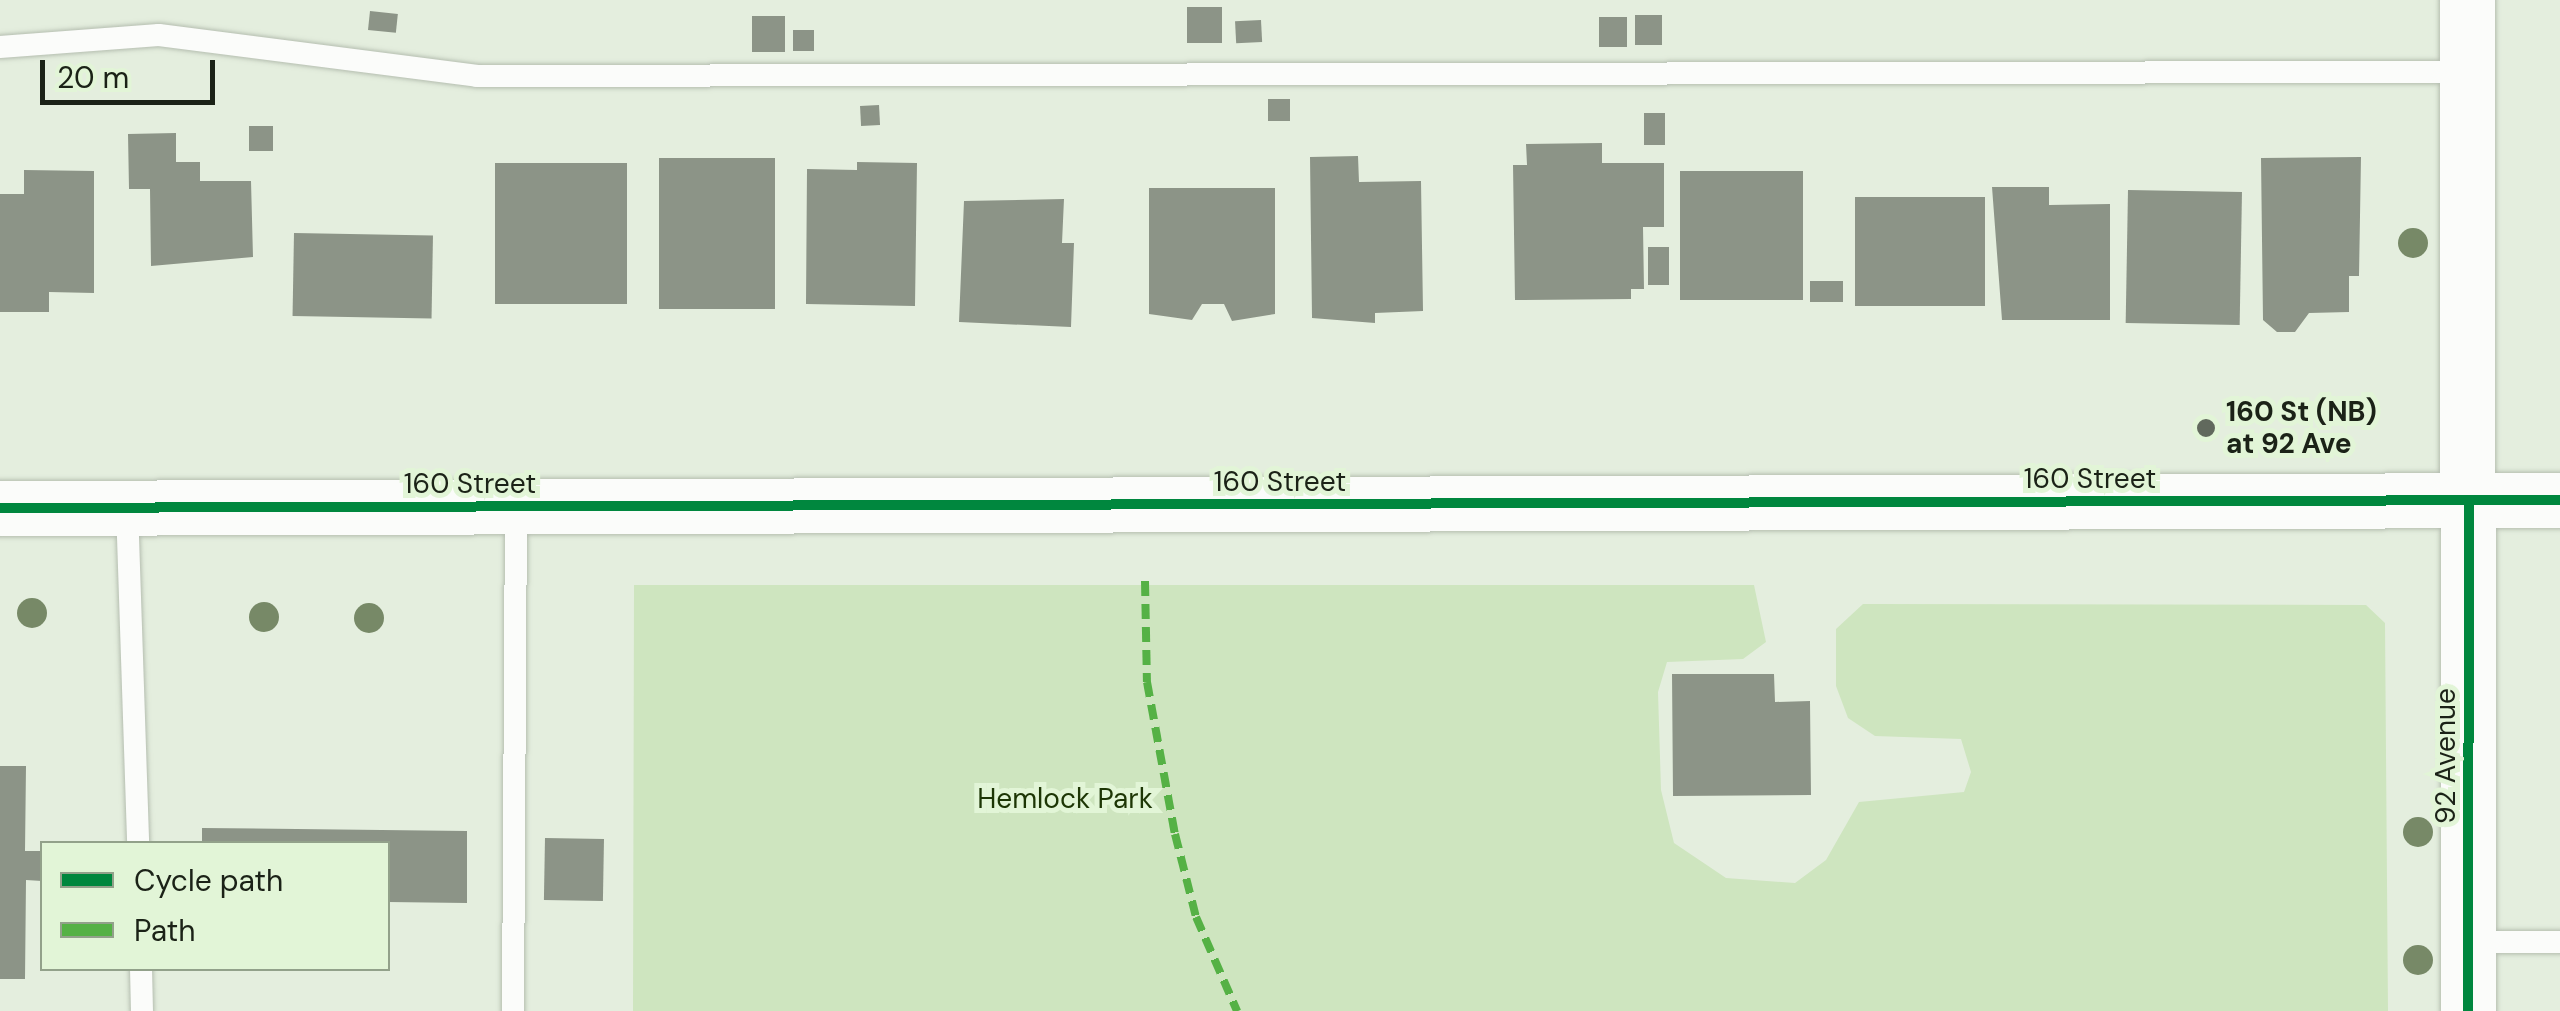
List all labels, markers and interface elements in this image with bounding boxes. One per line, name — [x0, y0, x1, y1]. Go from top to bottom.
scale bar — [45, 40, 220, 102]
text: 20 m — [57, 58, 129, 97]
place label: 160 St (NB) at 92 Ave — [2226, 395, 2377, 461]
marker: 160 St (NB) at 92 Ave — [2195, 417, 2217, 439]
street label: 160 Street — [2024, 462, 2156, 496]
street label: 160 Street — [1214, 465, 1346, 499]
street label: 160 Street — [404, 467, 536, 501]
street label: 92 Avenue — [2429, 688, 2463, 824]
park label: Hemlock Park — [977, 782, 1153, 816]
legend — [40, 841, 390, 971]
text: Cycle path — [134, 861, 283, 900]
text: Path — [134, 911, 196, 950]

